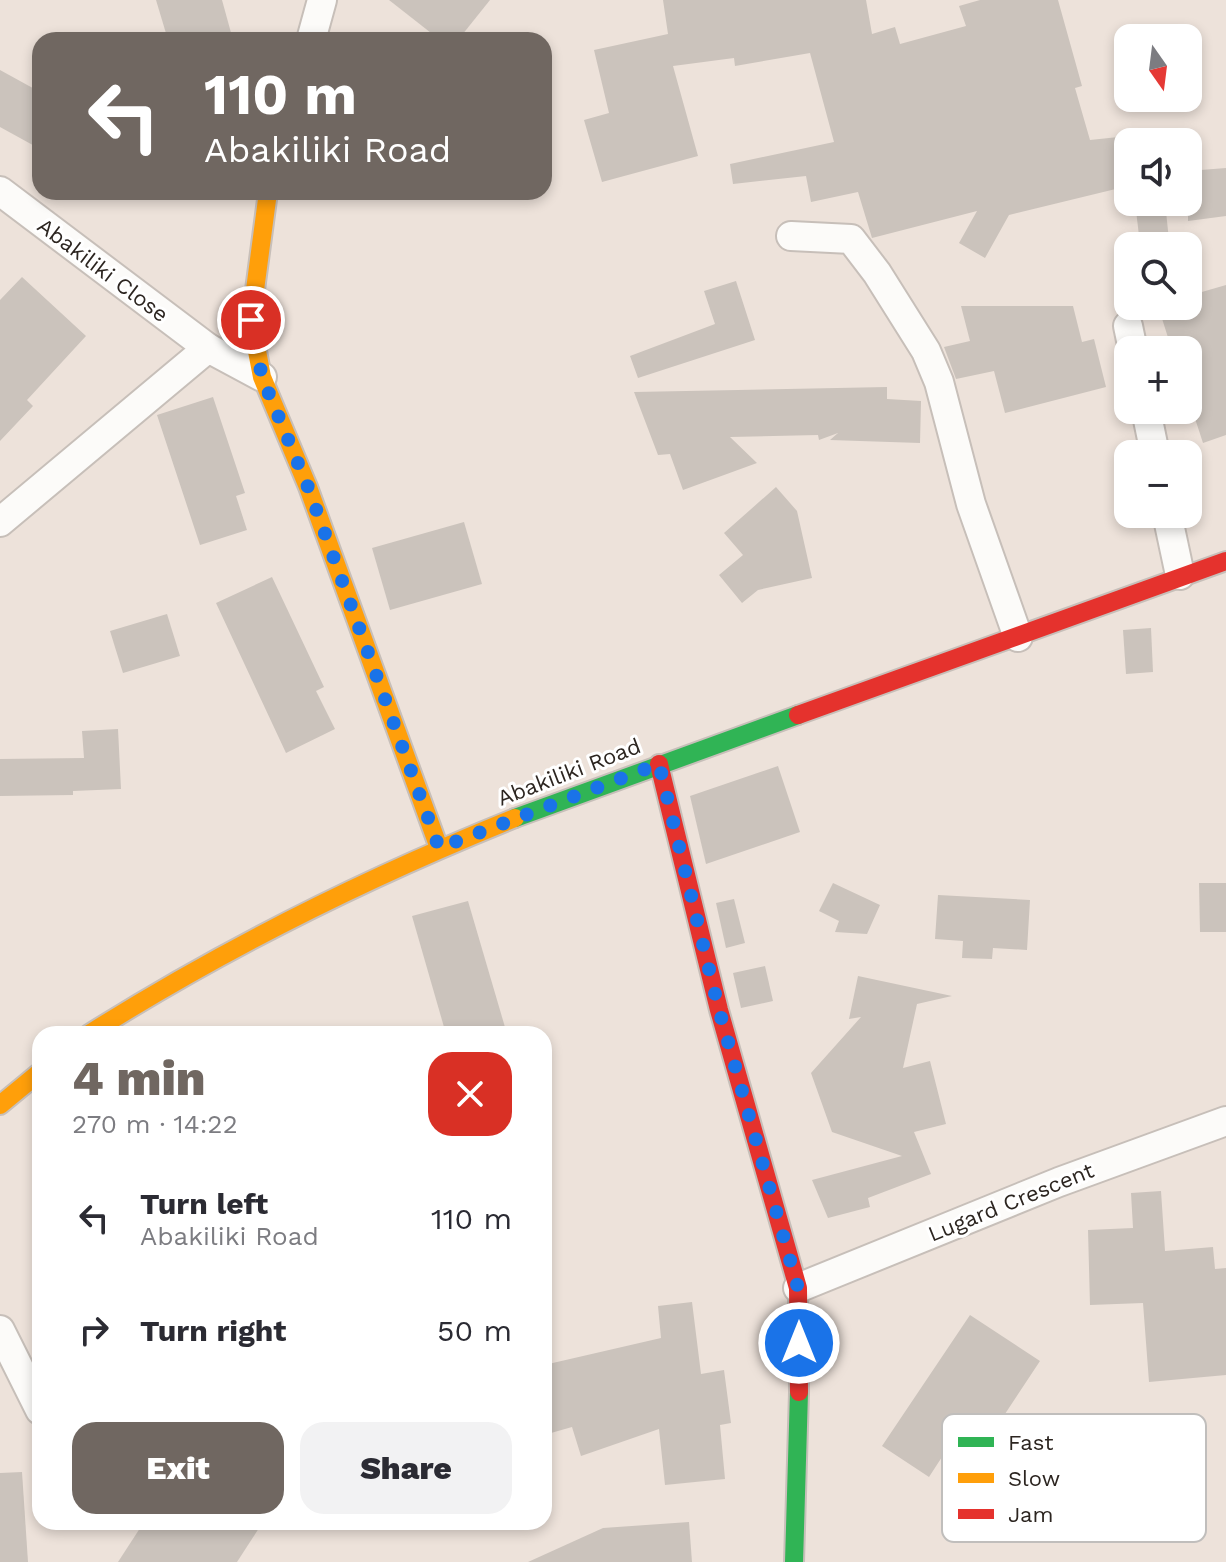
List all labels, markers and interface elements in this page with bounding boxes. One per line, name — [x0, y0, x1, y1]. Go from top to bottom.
north arrow — [1114, 24, 1202, 112]
map controls — [1114, 24, 1202, 528]
text: 110 m — [204, 62, 357, 128]
icon: left — [72, 64, 176, 168]
button: sound — [1114, 128, 1202, 216]
text: Abakiliki Road — [204, 129, 451, 171]
street label: Abakiliki Close — [33, 213, 173, 327]
button: search — [1114, 232, 1202, 320]
pin — [217, 286, 285, 354]
icon: arrive — [229, 298, 273, 342]
button: + — [1114, 336, 1202, 424]
button: − — [1114, 440, 1202, 528]
street label: Abakiliki Road — [494, 733, 644, 811]
text: 4 min — [72, 1050, 206, 1107]
button: close — [428, 1052, 512, 1136]
text: 270 m · 14:22 — [72, 1109, 238, 1139]
street label: Lugard Crescent — [925, 1157, 1097, 1247]
text: Turn left — [140, 1186, 268, 1221]
icon: left — [72, 1196, 116, 1240]
text: 110 m — [431, 1201, 512, 1236]
text: Abakiliki Road — [140, 1221, 319, 1251]
position arrow — [757, 1301, 841, 1385]
icon: right — [72, 1308, 116, 1352]
text: Turn right — [140, 1313, 286, 1348]
text: 50 m — [437, 1313, 512, 1348]
legend — [942, 1414, 1206, 1542]
button: Exit — [72, 1422, 284, 1514]
button: Share — [300, 1422, 512, 1514]
text: Fast — [1008, 1430, 1054, 1455]
text: Slow — [1008, 1466, 1060, 1491]
text: Jam — [1008, 1502, 1053, 1527]

